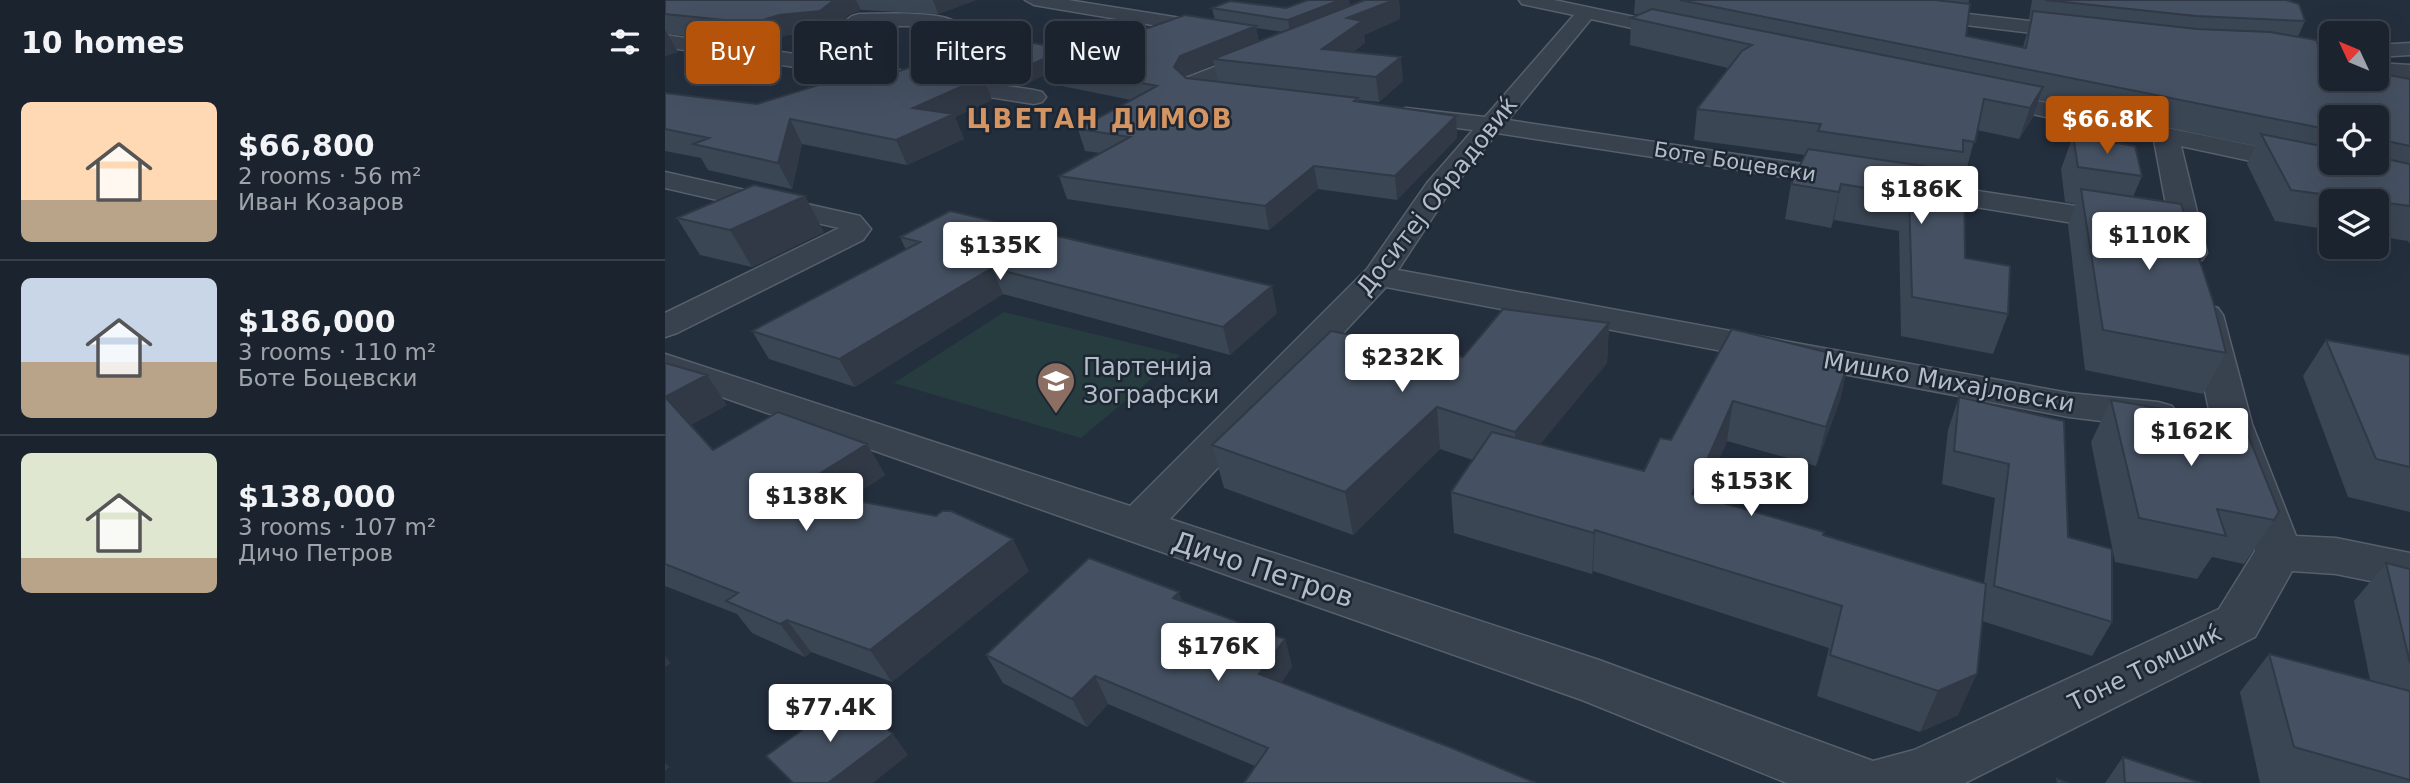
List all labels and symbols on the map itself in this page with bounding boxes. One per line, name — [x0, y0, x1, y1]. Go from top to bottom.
north arrow — [2319, 21, 2389, 91]
street label: Доситеј Обрадовиќ — [1351, 91, 1523, 301]
pin: $66.8K — [2050, 96, 2164, 156]
district label: ЦВЕТАН ДИМОВ — [966, 104, 1234, 134]
street label: Боте Боцевски — [1652, 137, 1818, 187]
pin: $186K — [1872, 166, 1970, 226]
pin: $110K — [2100, 212, 2198, 272]
pin: $135K — [951, 222, 1049, 282]
pin: $232K — [1353, 334, 1451, 394]
street label: Мишко Михајловски — [1821, 346, 2077, 418]
place label: Партенија Зографски — [1083, 353, 1219, 409]
school or university icon: Партенија Зографски — [1035, 360, 1077, 415]
pin: $162K — [2142, 408, 2240, 468]
pin: $153K — [1702, 458, 1800, 518]
pin: $138K — [757, 474, 855, 533]
street label: Дичо Петров — [1168, 525, 1358, 614]
street label: Тоне Томшиќ — [2063, 619, 2226, 718]
pin: $176K — [1169, 624, 1267, 683]
pin: $77.4K — [773, 684, 887, 744]

